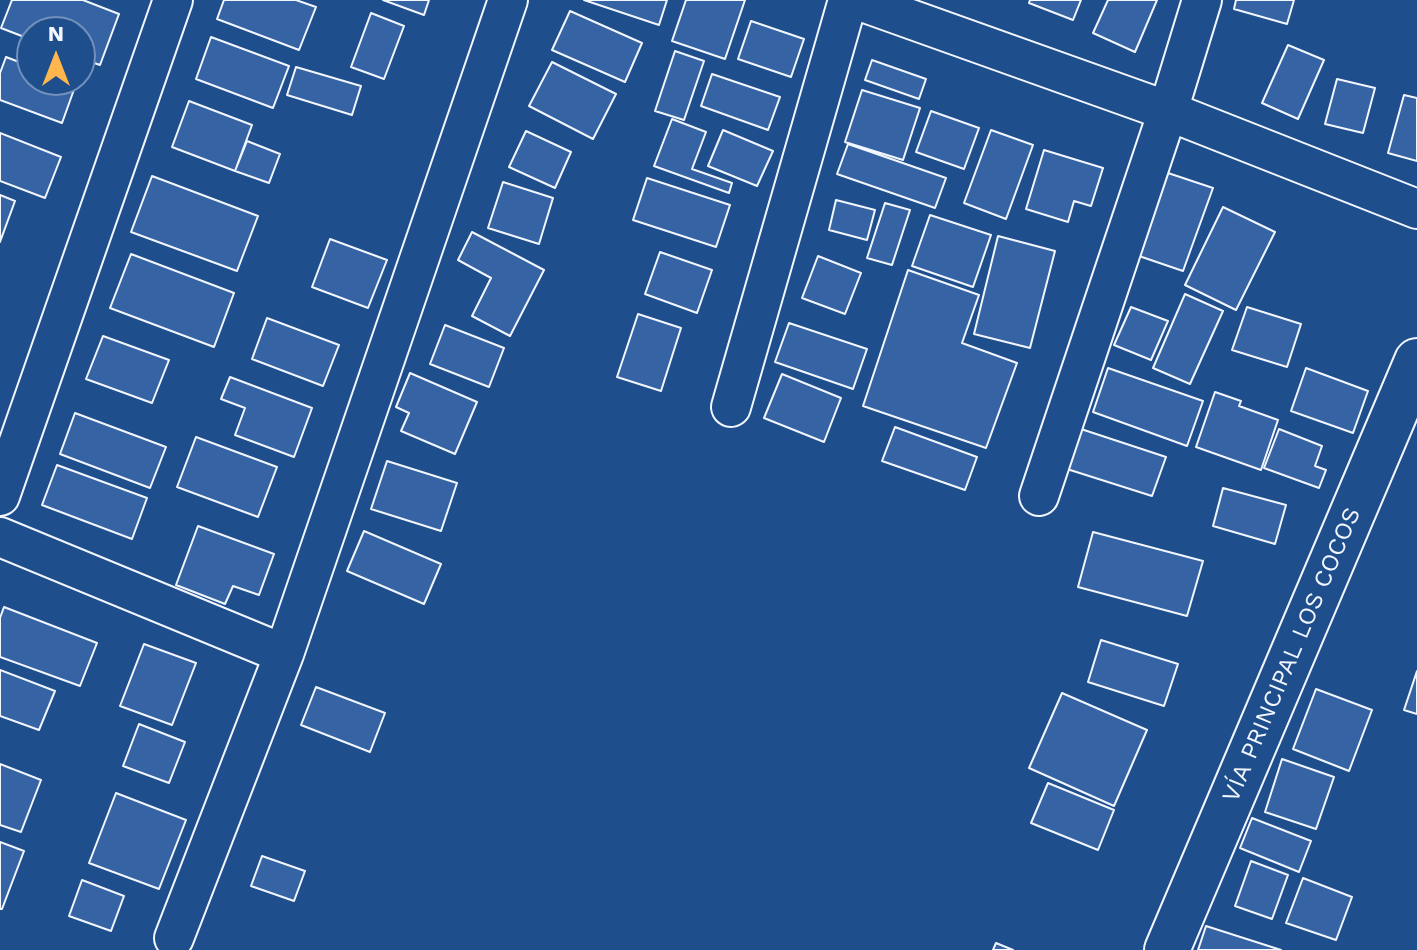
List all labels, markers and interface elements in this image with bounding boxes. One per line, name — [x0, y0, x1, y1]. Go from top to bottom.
north arrow — [16, 16, 96, 96]
text: N — [48, 21, 64, 46]
street label: VÍA PRINCIPAL LOS COCOS — [1217, 503, 1367, 807]

